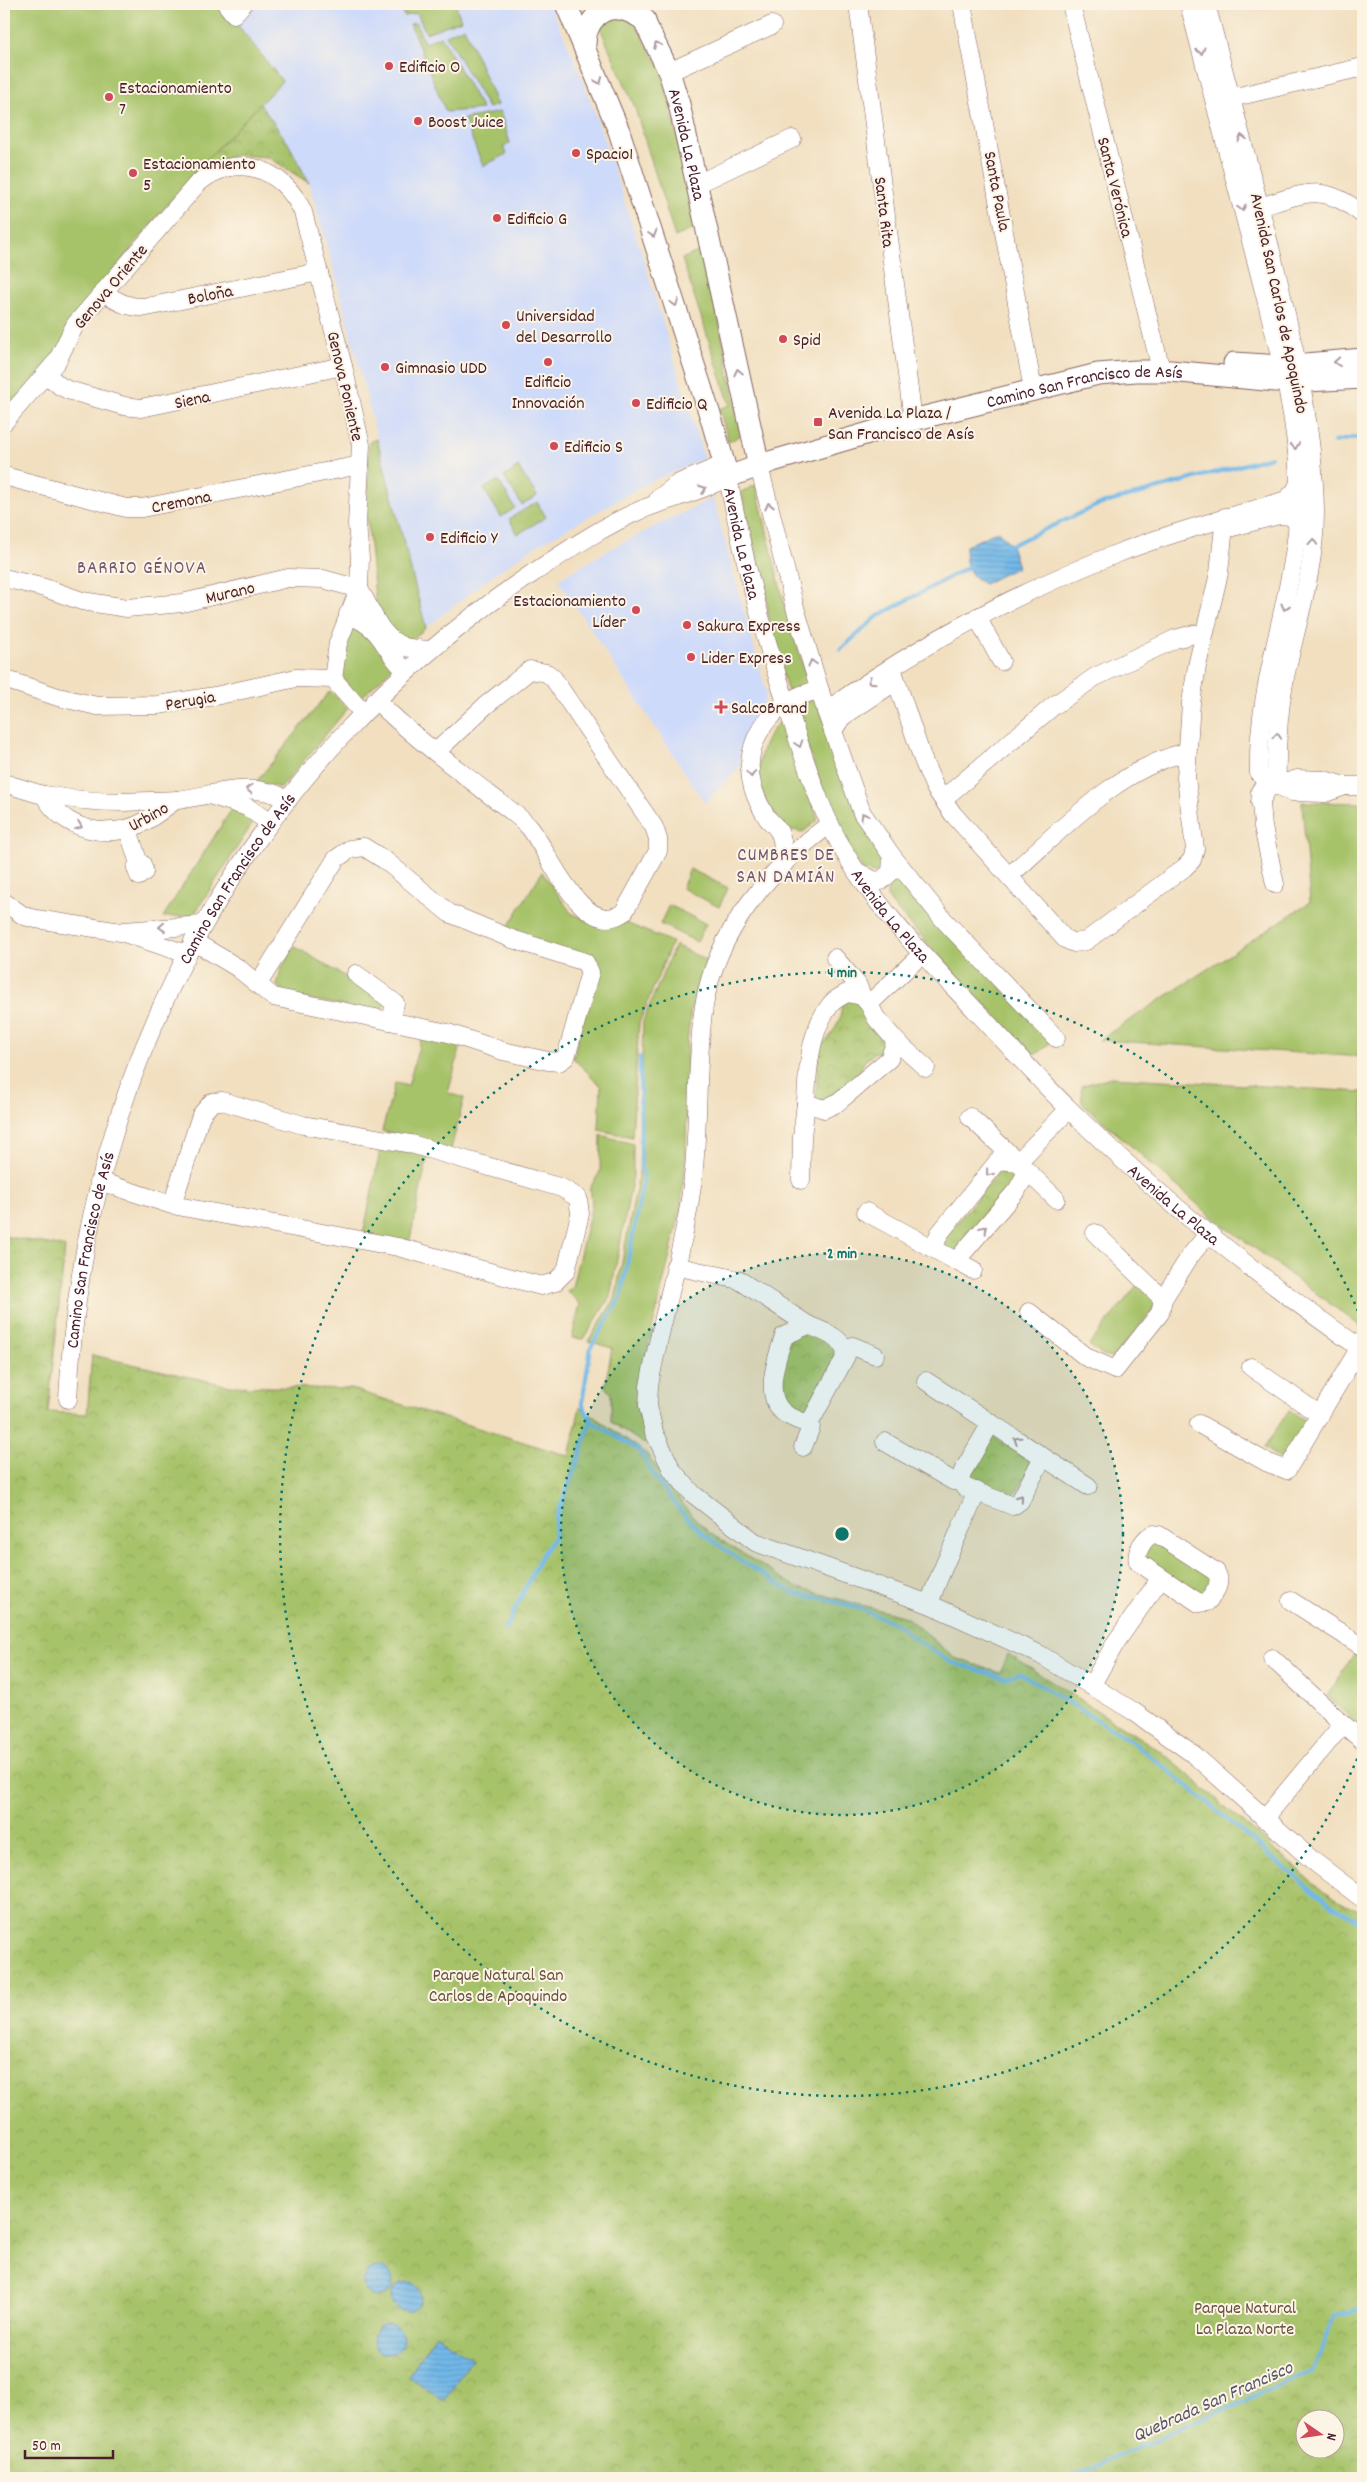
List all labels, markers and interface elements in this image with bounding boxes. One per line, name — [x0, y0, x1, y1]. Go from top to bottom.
one-way arrow — [653, 41, 663, 50]
one-way arrow — [1196, 46, 1206, 54]
place label: Edificio O — [399, 56, 460, 81]
marker: Edificio O — [383, 60, 395, 72]
one-way arrow — [593, 76, 603, 85]
place label: Estacionamiento 7 — [119, 77, 232, 123]
street label: Avenida La Plaza — [660, 86, 710, 203]
marker: Estacionamiento 7 — [103, 91, 115, 103]
place label: Boost Juice — [428, 111, 504, 136]
marker: Boost Juice — [412, 115, 424, 127]
one-way arrow — [1237, 133, 1248, 142]
street label: Santa Verónica — [1089, 135, 1138, 241]
place label: Spacio1 — [586, 143, 633, 168]
marker: Spacio1 — [570, 147, 582, 159]
street label: Santa Paula — [976, 149, 1016, 234]
place label: Estacionamiento 5 — [143, 153, 256, 199]
marker: Estacionamiento 5 — [127, 167, 139, 179]
street label: Santa Rita — [866, 176, 899, 250]
street label: Avenida San Carlos de Apoquindo — [1242, 191, 1313, 416]
one-way arrow — [1236, 204, 1247, 213]
place label: Edificio G — [507, 208, 567, 233]
marker: Edificio G — [491, 212, 503, 224]
one-way arrow — [647, 229, 657, 238]
street label: Genova Oriente — [69, 239, 155, 336]
street label: Boloña — [186, 280, 236, 313]
one-way arrow — [669, 298, 679, 307]
place label: Universidad del Desarrollo — [516, 305, 612, 351]
marker: Universidad del Desarrollo — [500, 319, 512, 331]
street label: Genova Poniente — [319, 329, 368, 444]
place label: Spid — [793, 329, 821, 354]
marker: Spid — [777, 333, 789, 345]
marker: Edificio Innovación — [542, 356, 554, 368]
one-way arrow — [1333, 356, 1341, 367]
place label: Gimnasio UDD — [395, 357, 487, 382]
marker: Gimnasio UDD — [379, 361, 391, 373]
street label: Camino San Francisco de Asís — [984, 361, 1184, 416]
one-way arrow — [733, 368, 744, 377]
place label: Edificio Innovación — [511, 371, 585, 417]
street label: Siena — [172, 385, 213, 417]
place label: Edificio Q — [646, 393, 707, 418]
marker: Edificio Q — [630, 397, 642, 409]
place label: Avenida La Plaza / San Francisco de Asís — [828, 402, 975, 448]
marker: Avenida La Plaza / San Francisco de Asís — [812, 416, 824, 428]
place label: Edificio S — [564, 436, 623, 461]
marker: Edificio S — [548, 440, 560, 452]
one-way arrow — [1289, 442, 1300, 450]
one-way arrow — [698, 484, 706, 494]
street label: Cremona — [149, 485, 214, 522]
street label: Avenida La Plaza — [715, 485, 765, 603]
one-way arrow — [765, 502, 775, 510]
place label: Edificio Y — [440, 527, 499, 552]
marker: Edificio Y — [424, 531, 436, 543]
one-way arrow — [1308, 538, 1319, 546]
district label: BARRIO GÉNOVA — [77, 556, 207, 583]
street label: Murano — [204, 577, 258, 612]
place label: Estacionamiento Líder — [513, 590, 626, 636]
one-way arrow — [1280, 602, 1291, 611]
marker: Estacionamiento Líder — [630, 604, 642, 616]
place label: Sakura Express — [697, 615, 801, 640]
marker: Sakura Express — [681, 619, 693, 631]
place label: Lider Express — [701, 647, 792, 672]
marker: Lider Express — [685, 651, 697, 663]
one-way arrow — [807, 659, 817, 667]
one-way arrow — [868, 674, 877, 684]
street label: Perugia — [164, 686, 218, 719]
place label: SalcoBrand — [731, 697, 807, 722]
marker: SalcoBrand — [715, 701, 727, 713]
one-way arrow — [1272, 732, 1283, 740]
one-way arrow — [793, 739, 803, 748]
one-way arrow — [746, 771, 757, 779]
one-way arrow — [245, 784, 253, 795]
street label: Camino San Francisco de Asís — [174, 788, 303, 969]
street label: Urbino — [124, 797, 174, 839]
one-way arrow — [860, 812, 870, 821]
one-way arrow — [75, 820, 83, 830]
district label: CUMBRES DE SAN DAMIÁN — [737, 843, 835, 892]
street label: Avenida La Plaza — [843, 865, 935, 970]
one-way arrow — [158, 922, 166, 933]
text: 4 min — [827, 963, 857, 985]
street label: Camino San Francisco de Asís — [62, 1149, 123, 1350]
street label: Avenida La Plaza — [1121, 1160, 1224, 1253]
one-way arrow — [986, 1167, 994, 1176]
one-way arrow — [978, 1226, 987, 1235]
text: 2 min — [827, 1244, 857, 1266]
one-way arrow — [1014, 1437, 1023, 1446]
one-way arrow — [1014, 1494, 1023, 1503]
centre of rings — [833, 1525, 851, 1543]
park label: Parque Natural San Carlos de Apoquindo — [429, 1964, 567, 2010]
park label: Parque Natural La Plaza Norte — [1194, 2297, 1297, 2343]
water label: Quebrada San Francisco — [1129, 2355, 1299, 2451]
north arrow — [1294, 2410, 1344, 2460]
scale bar — [25, 2427, 112, 2459]
text: N — [1320, 2431, 1341, 2442]
text: 50 m — [32, 2436, 61, 2458]

